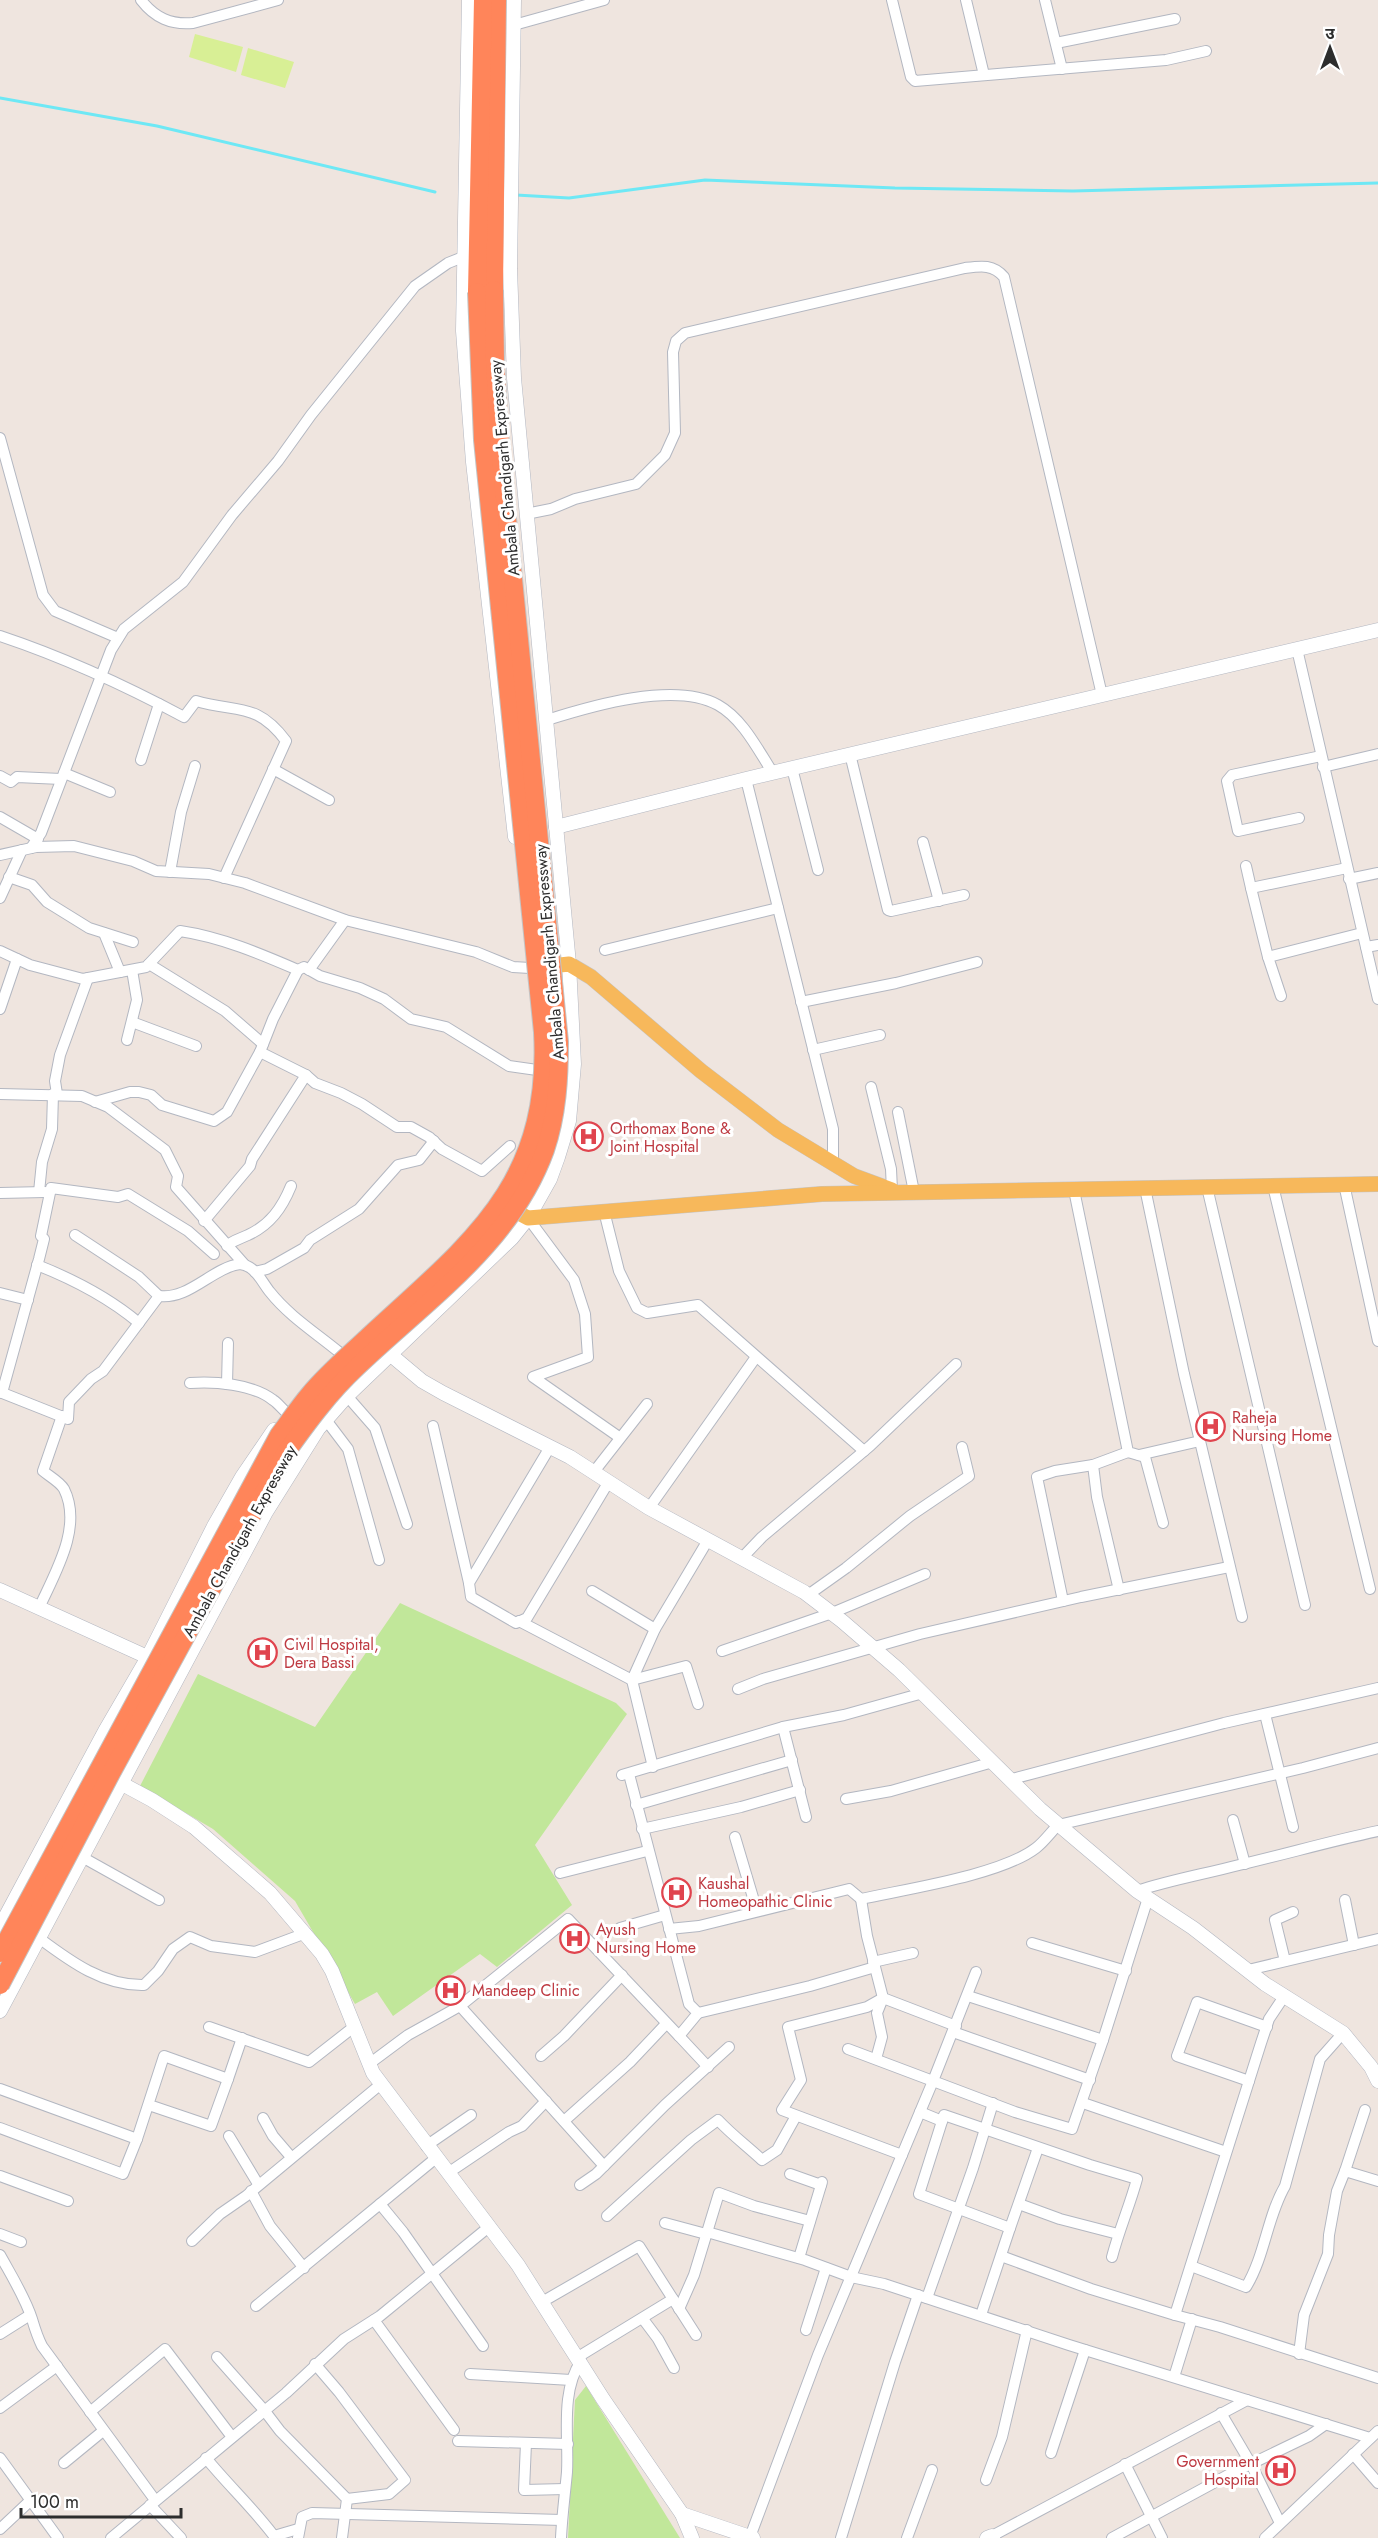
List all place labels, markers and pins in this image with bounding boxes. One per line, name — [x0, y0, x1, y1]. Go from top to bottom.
place label: Orthomax Bone & Joint Hospital — [608, 1117, 731, 1158]
hospital icon: Orthomax Bone & Joint Hospital — [573, 1121, 605, 1153]
place label: Raheja Nursing Home — [1232, 1406, 1332, 1447]
hospital icon: Raheja Nursing Home — [1195, 1410, 1227, 1442]
place label: Civil Hospital, Dera Bassi — [284, 1633, 379, 1674]
hospital icon: Civil Hospital, Dera Bassi — [247, 1637, 279, 1669]
place label: Kaushal Homeopathic Clinic — [698, 1872, 832, 1913]
hospital icon: Kaushal Homeopathic Clinic — [661, 1876, 693, 1908]
place label: Ayush Nursing Home — [596, 1918, 696, 1959]
hospital icon: Ayush Nursing Home — [559, 1922, 591, 1954]
hospital icon: Mandeep Clinic — [435, 1974, 467, 2006]
place label: Mandeep Clinic — [472, 1979, 580, 2002]
place label: Government Hospital — [1176, 2450, 1259, 2491]
hospital icon: Government Hospital — [1264, 2454, 1296, 2486]

